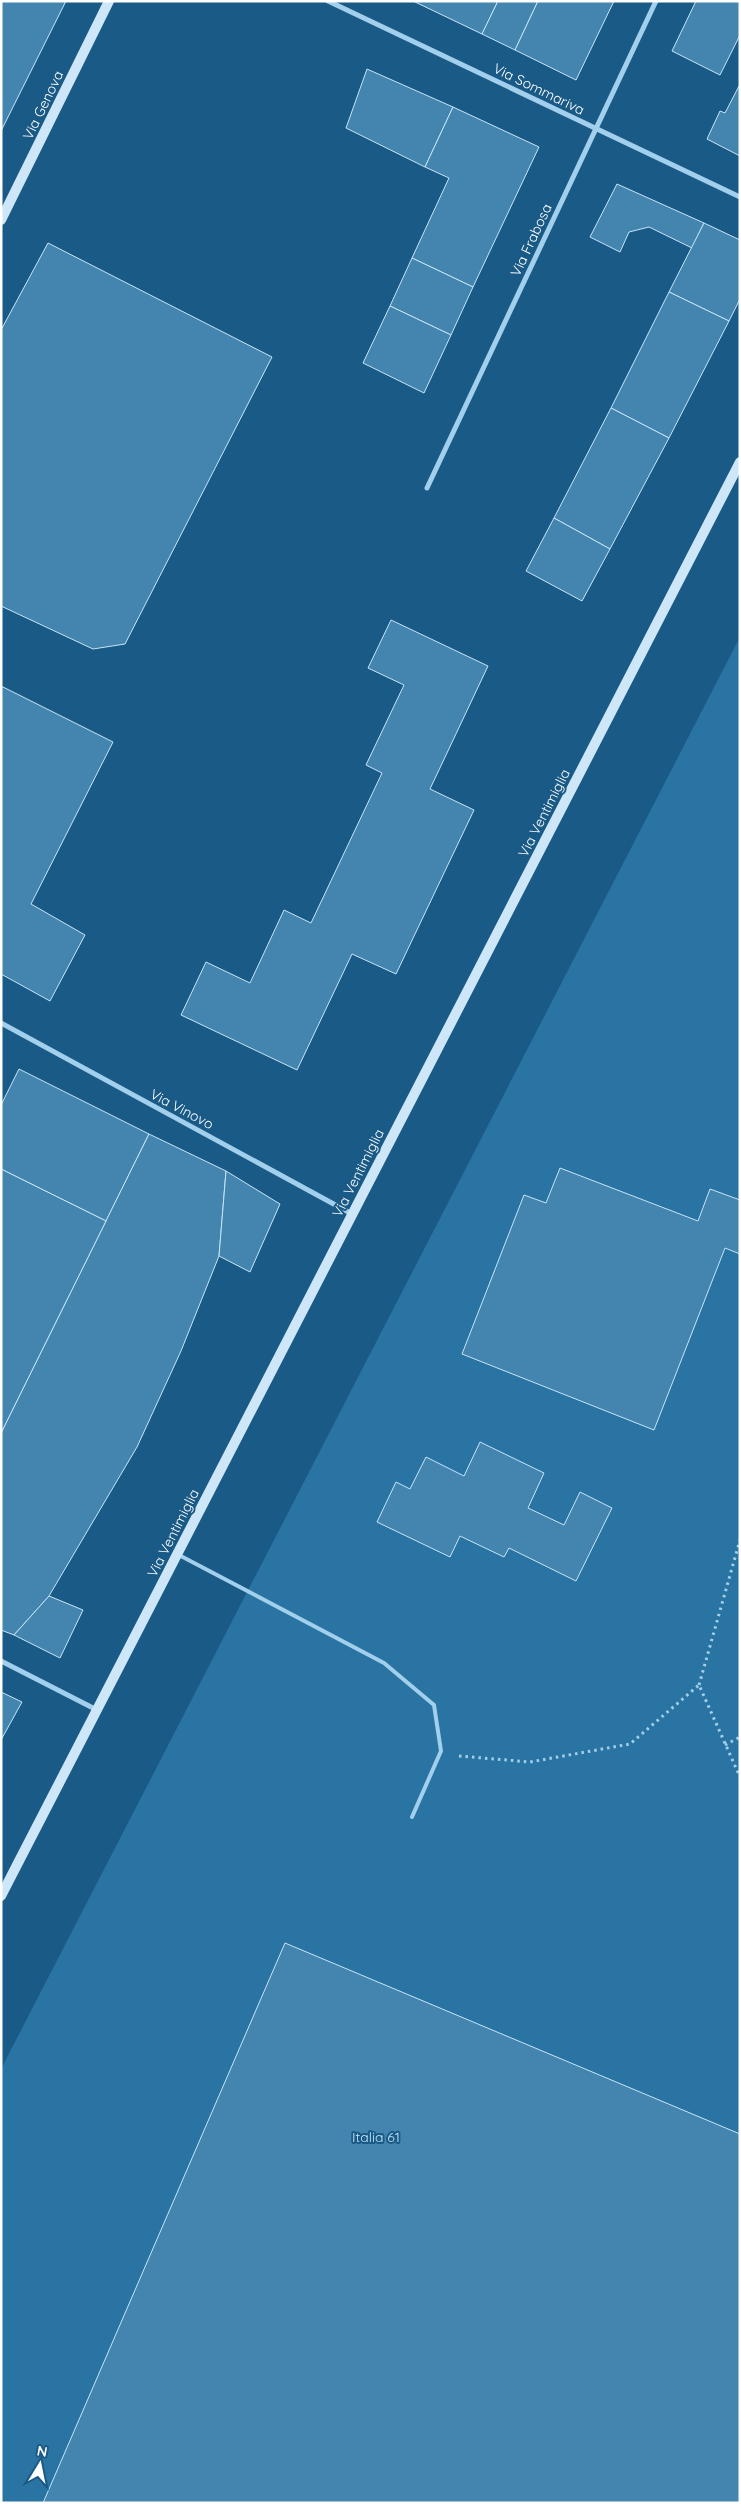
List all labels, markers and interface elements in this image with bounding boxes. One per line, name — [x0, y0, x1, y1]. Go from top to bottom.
street label: Via Sommariva — [490, 59, 588, 119]
street label: Via Genova — [19, 68, 67, 142]
street label: Via Frabosa — [506, 201, 556, 279]
street label: Via Ventimiglia — [514, 766, 574, 860]
street label: Via Vinovo — [147, 1085, 217, 1133]
street label: Via Ventimiglia — [328, 1126, 388, 1220]
street label: Via Ventimiglia — [143, 1486, 203, 1580]
park label: Italia 61 — [352, 2128, 400, 2146]
north arrow — [15, 2439, 65, 2489]
text: N — [36, 2441, 49, 2461]

